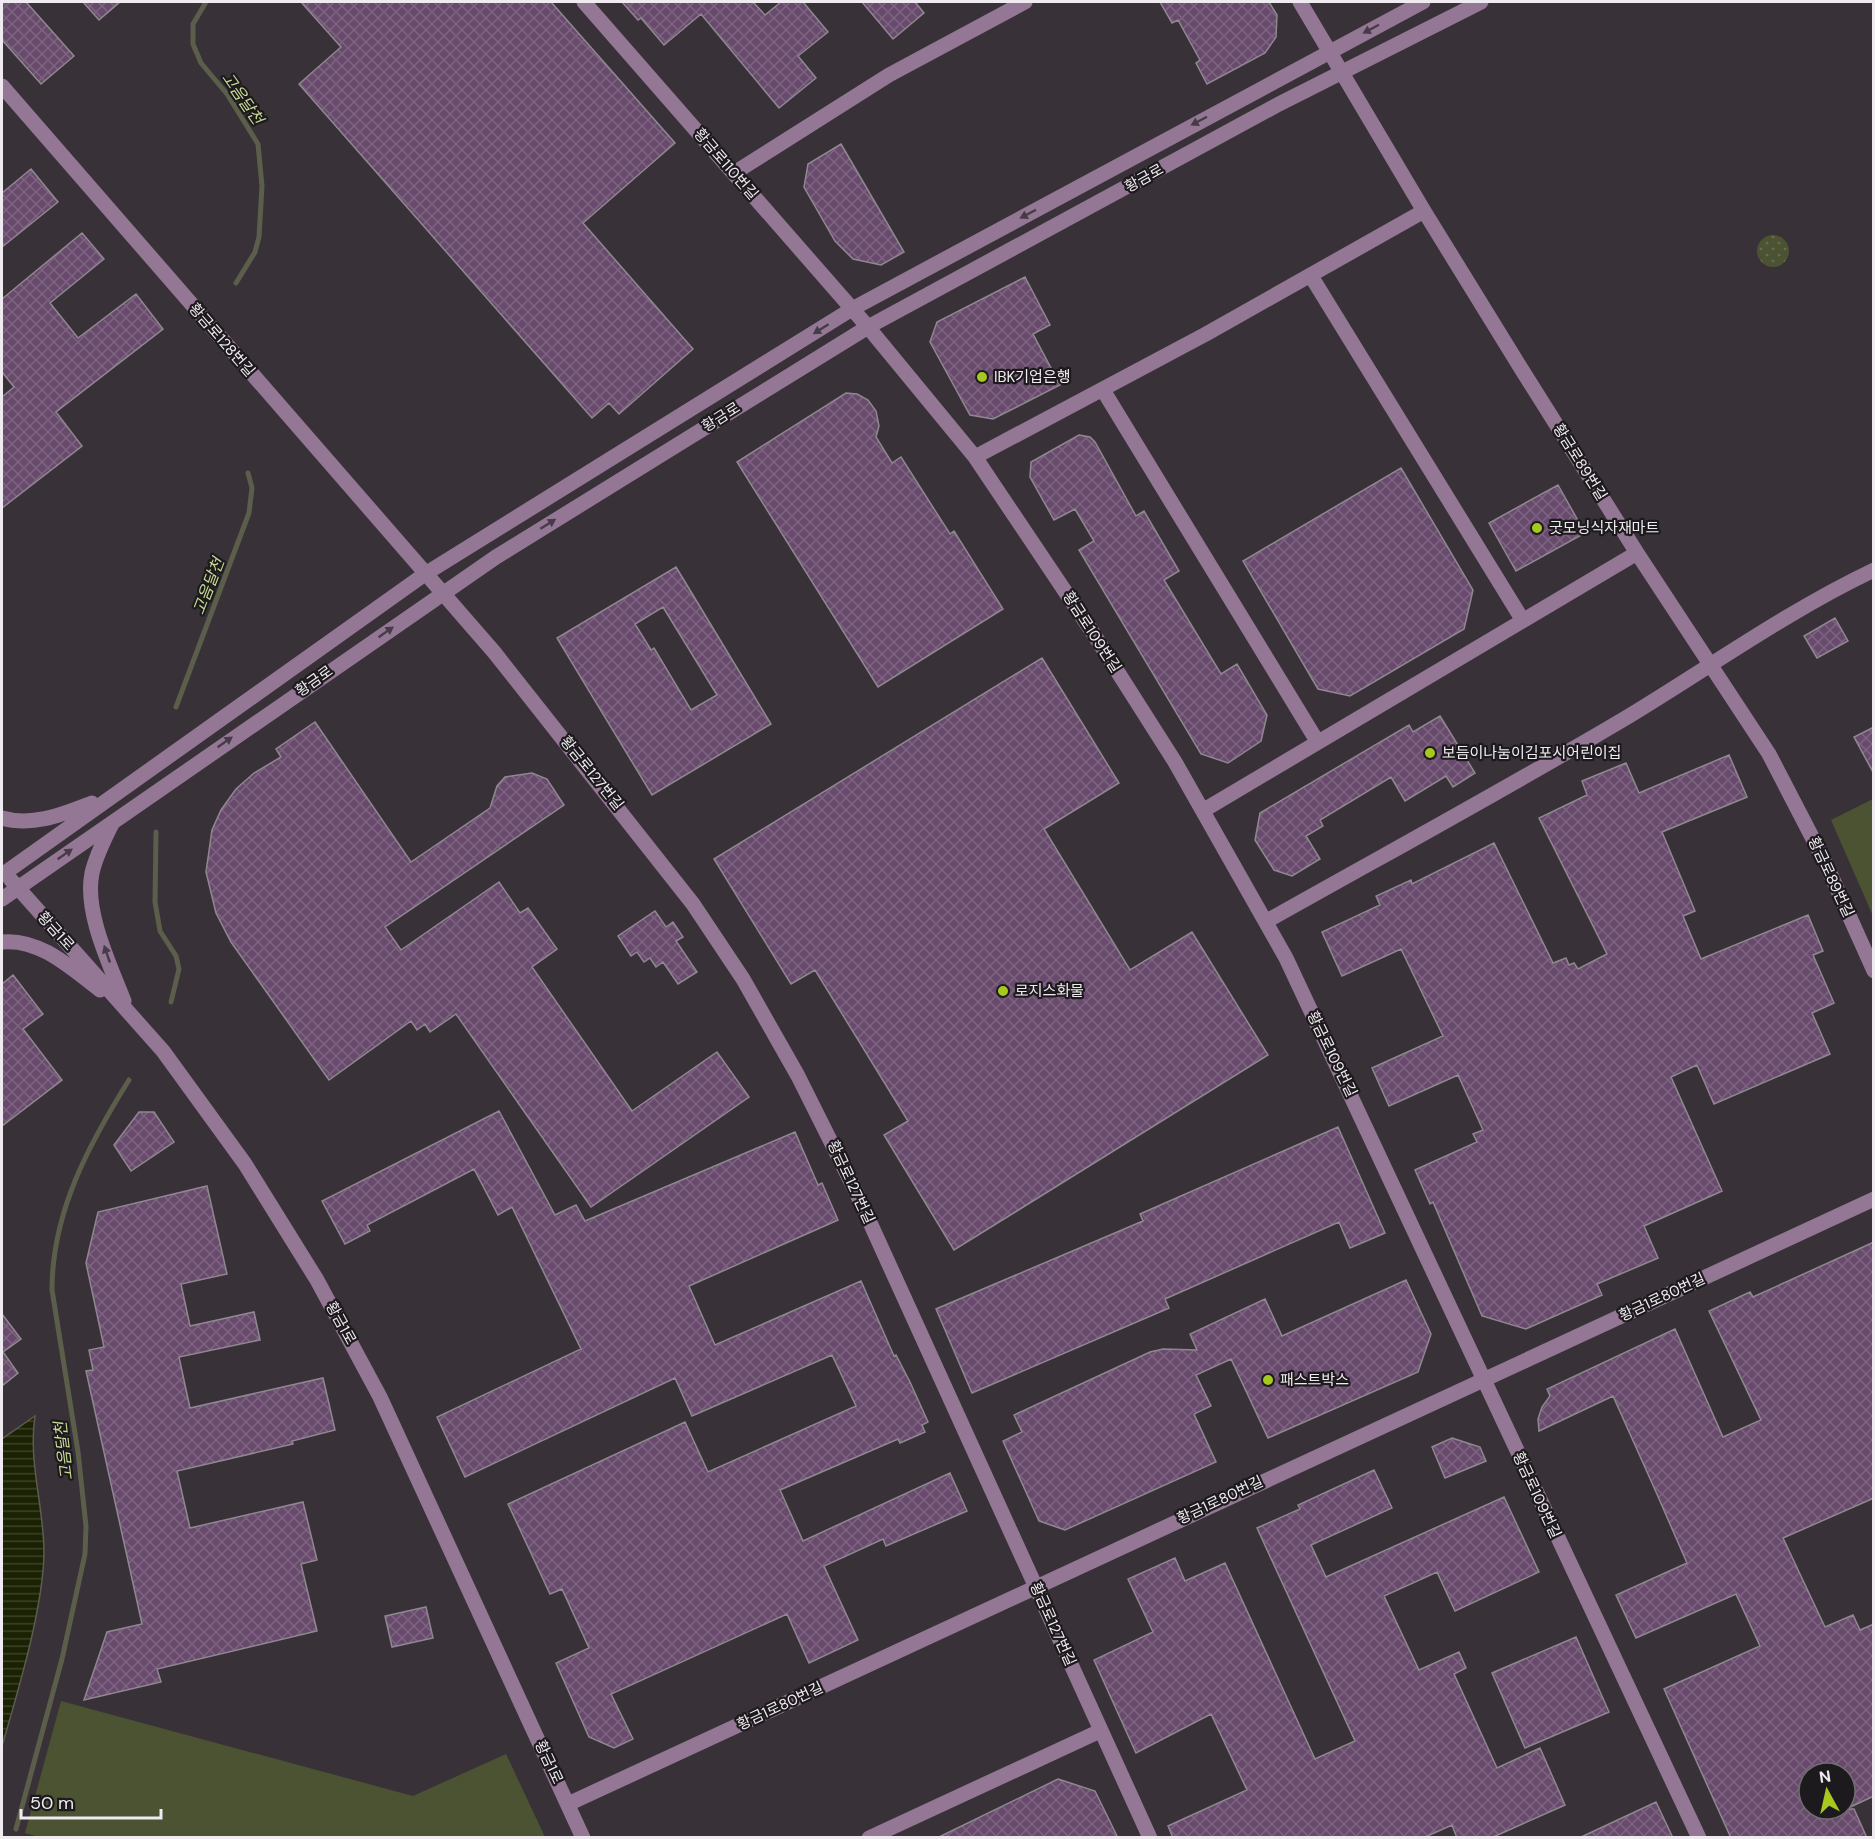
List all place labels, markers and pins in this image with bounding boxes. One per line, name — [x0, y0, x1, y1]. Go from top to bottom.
place label: IBK기업은행 — [994, 367, 1071, 387]
marker: IBK기업은행 — [975, 370, 989, 384]
place label: 굿모닝식자재마트 — [1549, 518, 1660, 538]
marker: 굿모닝식자재마트 — [1530, 521, 1544, 535]
place label: 보듬이나눔이김포시어린이집 — [1442, 743, 1621, 763]
marker: 보듬이나눔이김포시어린이집 — [1423, 746, 1437, 760]
place label: 로지스화물 — [1015, 981, 1084, 1001]
marker: 로지스화물 — [996, 984, 1010, 998]
place label: 패스트박스 — [1280, 1370, 1349, 1390]
marker: 패스트박스 — [1261, 1373, 1275, 1387]

